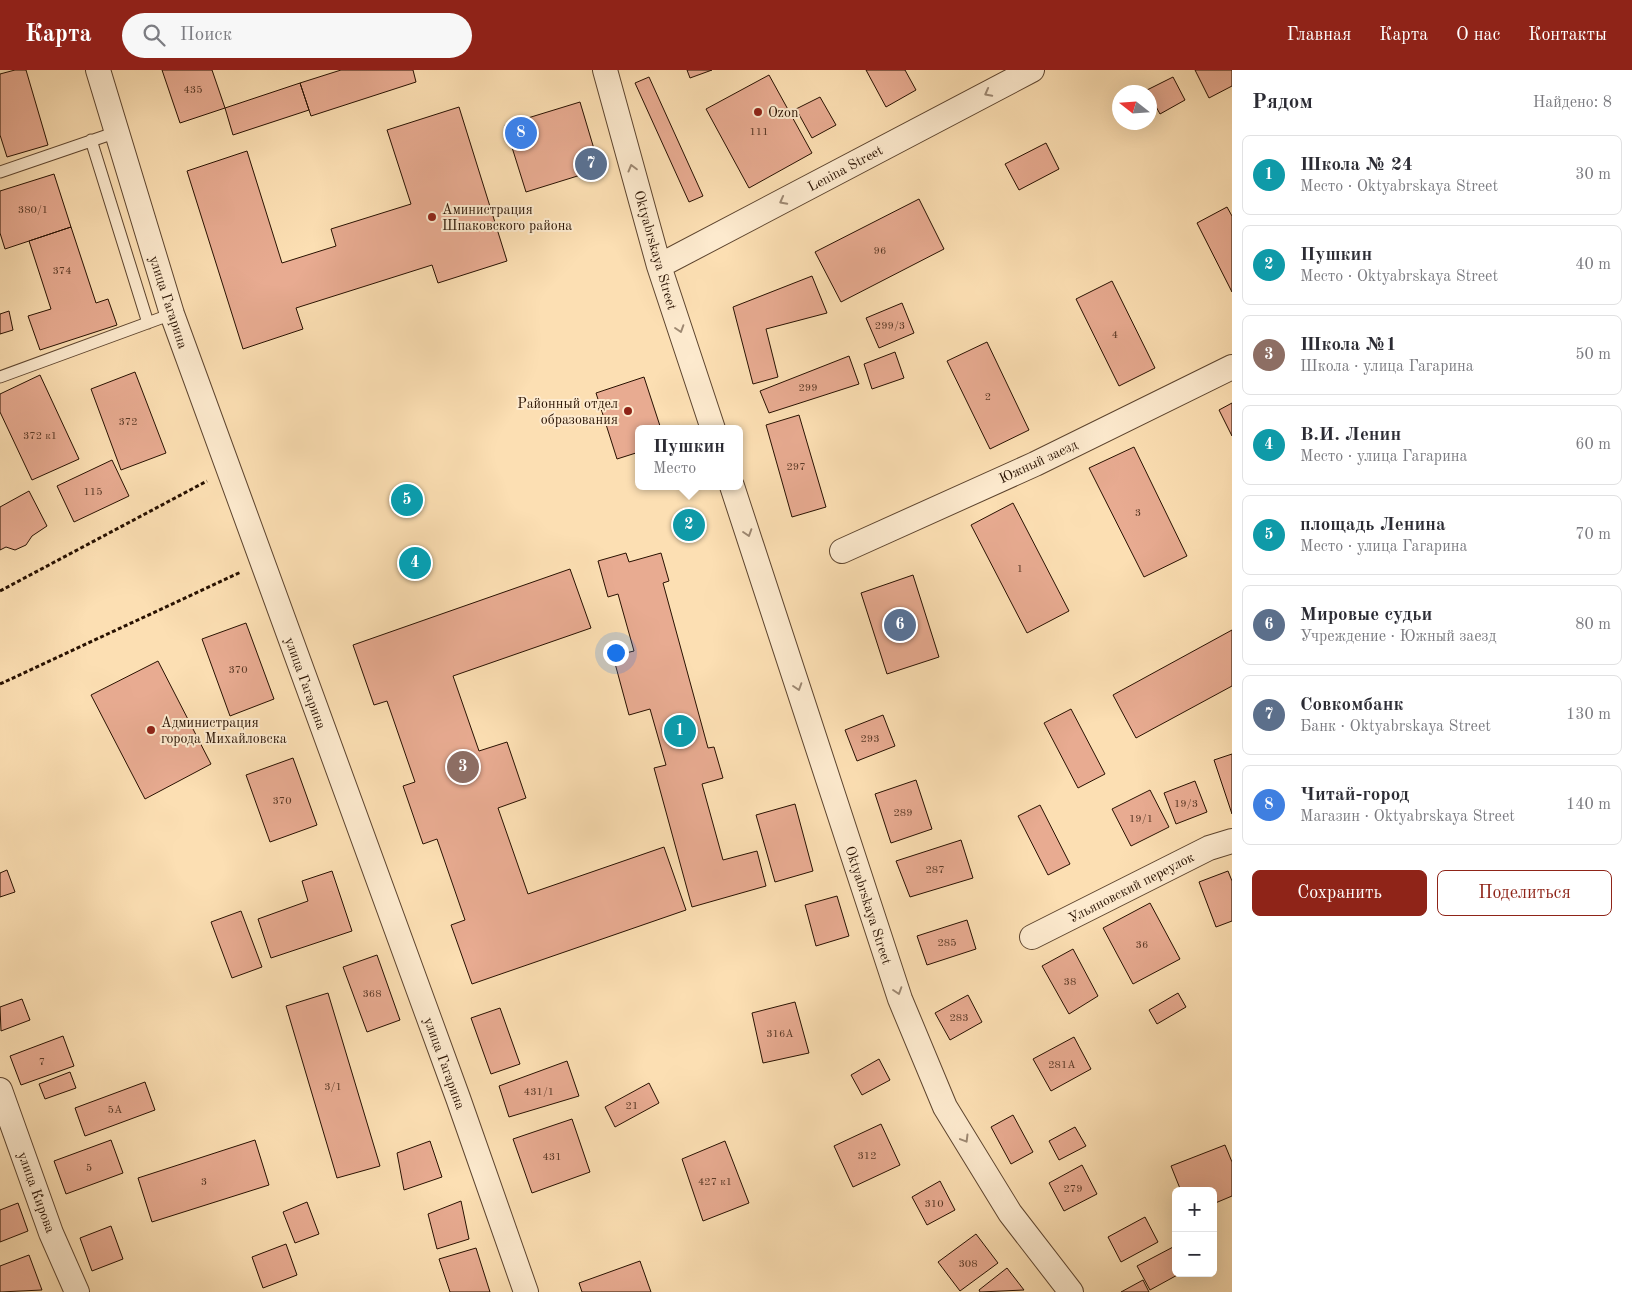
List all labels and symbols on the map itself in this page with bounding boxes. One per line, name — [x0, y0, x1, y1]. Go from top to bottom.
house number: 435 — [183, 85, 203, 96]
north arrow — [1112, 85, 1157, 130]
one-way arrow — [985, 87, 994, 97]
marker: Ozon — [752, 106, 764, 118]
place label: Ozon — [768, 106, 799, 120]
pin: 8 — [505, 114, 537, 152]
house number: 111 — [749, 127, 769, 138]
street label: Lenina Street — [806, 143, 885, 194]
pin: 7 — [575, 145, 607, 183]
one-way arrow — [628, 165, 638, 173]
street label: Oktyabrskaya Street — [631, 189, 679, 312]
one-way arrow — [779, 195, 788, 205]
place label: Аминистрация Шпаковского района — [442, 203, 572, 233]
house number: 380/1 — [18, 205, 48, 216]
marker: Аминистрация Шпаковского района — [426, 211, 438, 223]
house number: 96 — [874, 246, 886, 257]
street label: улица Гагарина — [146, 254, 190, 351]
house number: 374 — [52, 266, 72, 277]
house number: 299/3 — [875, 321, 905, 332]
one-way arrow — [674, 324, 684, 333]
house number: 4 — [1112, 330, 1118, 341]
house number: 299 — [798, 383, 818, 394]
house number: 2 — [985, 392, 991, 403]
place label: Районный отдел образования — [517, 397, 618, 427]
marker: Районный отдел образования — [622, 405, 634, 417]
house number: 372 — [118, 417, 138, 428]
house number: 372 к1 — [23, 431, 57, 442]
street label: Южный заезд — [997, 438, 1080, 486]
house number: 297 — [786, 462, 806, 473]
pin: 5 — [391, 481, 423, 519]
house number: 115 — [83, 487, 103, 498]
pin: 2 — [673, 506, 705, 544]
house number: 3 — [1135, 508, 1141, 519]
one-way arrow — [742, 528, 752, 536]
pin: 4 — [399, 544, 431, 582]
house number: 1 — [1017, 564, 1023, 575]
pin: 6 — [884, 606, 916, 644]
street label: улица Гагарина — [282, 635, 328, 731]
your location — [603, 640, 629, 666]
house number: 370 — [228, 665, 248, 676]
one-way arrow — [793, 682, 803, 691]
pin: 1 — [664, 712, 696, 750]
place label: Администрация города Михайловска — [161, 716, 287, 746]
marker: Администрация города Михайловска — [145, 724, 157, 736]
house number: 293 — [860, 734, 880, 745]
pin: 3 — [447, 748, 479, 786]
house number: 370 — [272, 796, 292, 807]
house number: 19/3 — [1174, 799, 1198, 810]
house number: 289 — [893, 808, 913, 819]
house number: 19/1 — [1129, 814, 1153, 825]
street label: Oktyabrskaya Street — [842, 844, 894, 966]
street label: Ульяновский переулок — [1067, 850, 1196, 926]
house number: 287 — [925, 865, 945, 876]
house number: 285 — [937, 938, 957, 949]
house number: 36 — [1136, 940, 1148, 951]
house number: 38 — [1064, 977, 1076, 988]
one-way arrow — [892, 986, 902, 995]
house number: 368 — [362, 989, 382, 1000]
house number: 283 — [949, 1013, 969, 1024]
street label: улица Гагарина — [421, 1015, 467, 1111]
house number: 316А — [766, 1029, 794, 1040]
house number: 7 — [39, 1057, 45, 1068]
house number: 281А — [1048, 1060, 1076, 1071]
house number: 3/1 — [324, 1082, 342, 1093]
house number: 431/1 — [524, 1087, 554, 1098]
house number: 21 — [626, 1101, 638, 1112]
house number: 5А — [108, 1105, 123, 1116]
one-way arrow — [958, 1133, 968, 1142]
street label: улица Кирова — [15, 1150, 57, 1235]
house number: 312 — [857, 1151, 877, 1162]
house number: 431 — [542, 1152, 562, 1163]
house number: 5 — [86, 1163, 92, 1174]
house number: 3 — [201, 1177, 207, 1188]
house number: 427 к1 — [698, 1177, 732, 1188]
house number: 279 — [1063, 1184, 1083, 1195]
house number: 310 — [924, 1199, 944, 1210]
house number: 308 — [958, 1259, 978, 1270]

